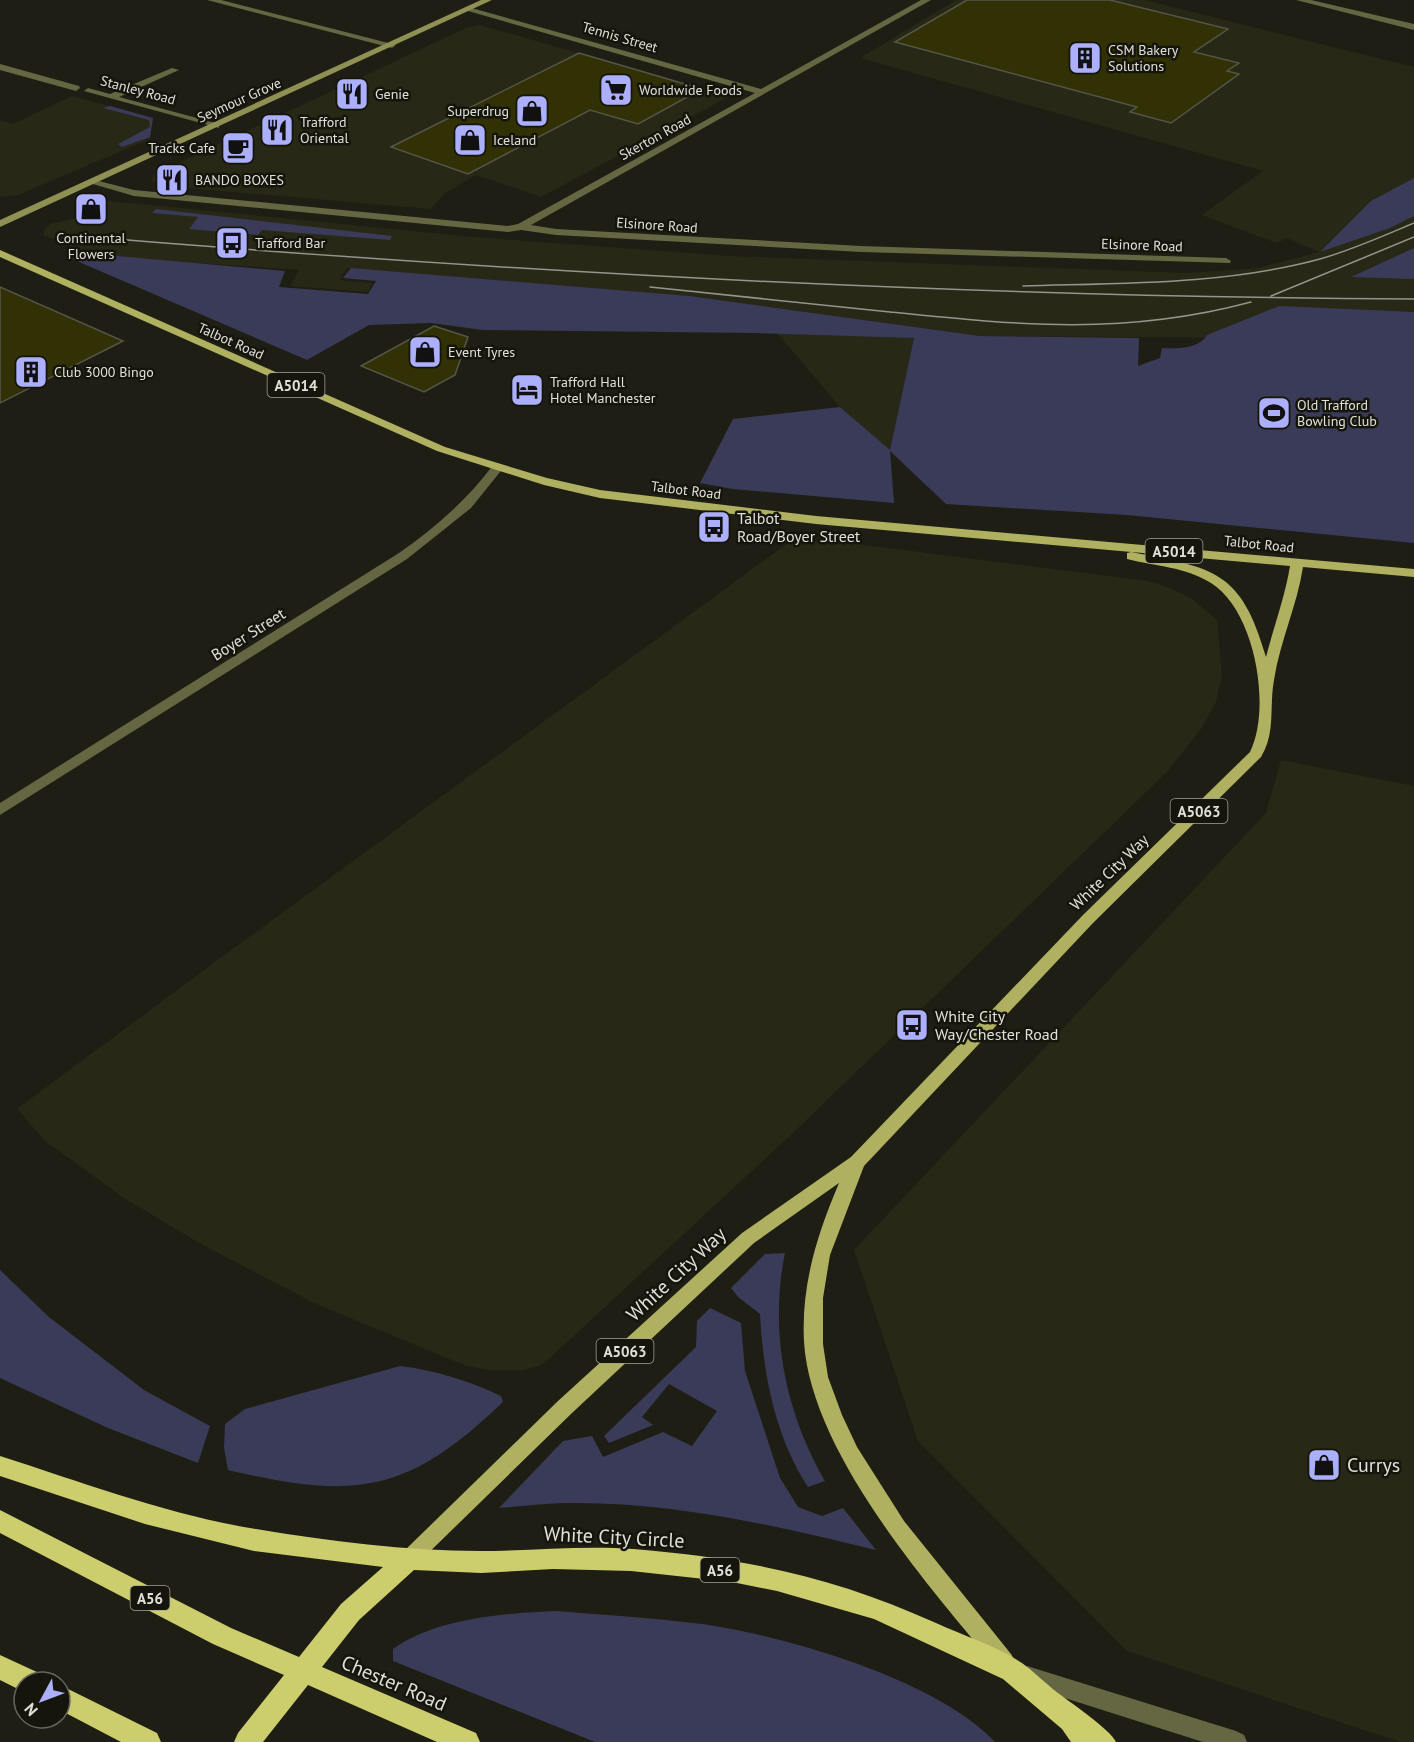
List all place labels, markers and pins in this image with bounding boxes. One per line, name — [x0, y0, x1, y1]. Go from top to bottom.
building icon: CSM Bakery Solutions — [1067, 40, 1103, 76]
place label: CSM Bakery Solutions — [1108, 41, 1179, 75]
supermarket icon: Worldwide Foods — [598, 72, 634, 108]
restaurant icon: Genie — [334, 76, 370, 112]
place label: Worldwide Foods — [639, 81, 742, 99]
place label: Genie — [375, 85, 409, 103]
shop icon: Superdrug — [514, 93, 550, 129]
place label: Superdrug — [447, 102, 509, 120]
restaurant icon: Trafford Oriental — [259, 112, 295, 148]
place label: Trafford Oriental — [300, 113, 349, 147]
shop icon: Iceland — [452, 122, 488, 158]
cafe icon: Tracks Cafe — [220, 130, 256, 166]
place label: Iceland — [493, 131, 536, 149]
place label: Tracks Cafe — [148, 139, 215, 157]
restaurant icon: BANDO BOXES — [154, 162, 190, 198]
place label: BANDO BOXES — [195, 171, 284, 189]
shop icon: Continental Flowers — [73, 191, 109, 227]
bus stop icon: Trafford Bar — [214, 225, 250, 261]
place label: Continental Flowers — [56, 229, 126, 263]
place label: Trafford Bar — [255, 234, 325, 252]
shop icon: Event Tyres — [407, 334, 443, 370]
place label: Event Tyres — [448, 343, 515, 361]
building icon: Club 3000 Bingo — [13, 354, 49, 390]
place label: Club 3000 Bingo — [54, 363, 154, 381]
hotel icon: Trafford Hall Hotel Manchester — [509, 372, 545, 408]
place label: Trafford Hall Hotel Manchester — [550, 373, 656, 407]
sports icon: Old Trafford Bowling Club — [1256, 395, 1292, 431]
place label: Old Trafford Bowling Club — [1297, 396, 1377, 430]
place label: Talbot Road/Boyer Street — [737, 508, 861, 546]
bus stop icon: Talbot Road/Boyer Street — [696, 509, 732, 545]
place label: White City Way/Chester Road — [935, 1006, 1058, 1044]
bus stop icon: White City Way/Chester Road — [894, 1007, 930, 1043]
shop icon: Currys — [1306, 1447, 1342, 1483]
place label: Currys — [1347, 1452, 1400, 1478]

